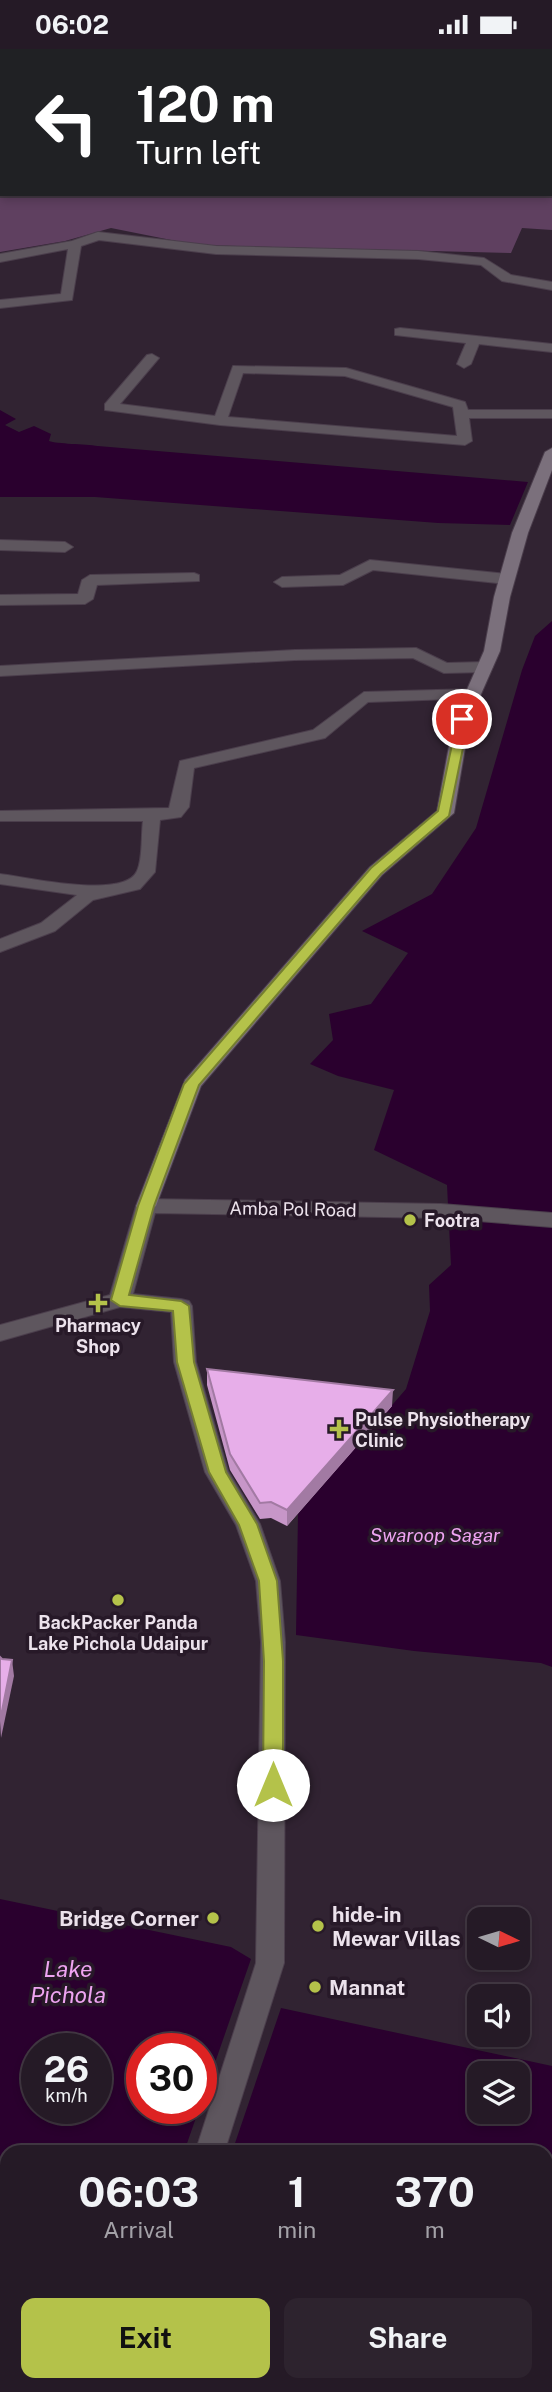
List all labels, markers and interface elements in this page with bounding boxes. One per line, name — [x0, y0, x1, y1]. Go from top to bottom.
text: 06:02 — [35, 9, 109, 40]
text: 120 m — [136, 75, 275, 133]
icon: left — [21, 77, 112, 168]
text: Turn left — [136, 134, 261, 171]
pin — [432, 689, 492, 749]
icon: arrive — [443, 700, 481, 738]
street label: Amba Pol Road — [229, 1197, 357, 1221]
place label: Footra — [424, 1210, 480, 1231]
marker: Footra — [402, 1212, 418, 1228]
marker: Pharmacy Shop — [90, 1295, 106, 1311]
place label: Pharmacy Shop — [55, 1315, 141, 1357]
place label: Pulse Physiotherapy Clinic — [355, 1409, 530, 1451]
marker: Pulse Physiotherapy Clinic — [329, 1419, 349, 1439]
water label: Swaroop Sagar — [370, 1524, 501, 1546]
marker: BackPacker Panda Lake Pichola Udaipur — [110, 1592, 126, 1608]
place label: BackPacker Panda Lake Pichola Udaipur — [28, 1612, 209, 1654]
position arrow — [236, 1748, 310, 1822]
place label: hide-in Mewar Villas — [332, 1902, 461, 1951]
place label: Bridge Corner — [59, 1906, 199, 1931]
north arrow — [467, 1907, 530, 1971]
map controls — [467, 1907, 530, 2124]
marker: Bridge Corner — [205, 1910, 221, 1926]
marker: hide-in Mewar Villas — [310, 1918, 326, 1934]
water label: Lake Pichola — [30, 1955, 106, 2008]
place label: Mannat — [329, 1975, 405, 2000]
marker: Mannat — [307, 1979, 323, 1995]
button: sound — [467, 1984, 530, 2047]
speed limit sign: 30 — [126, 2033, 217, 2124]
text: 26 — [44, 2049, 89, 2090]
button: layers — [467, 2061, 530, 2124]
text: km/h — [45, 2085, 88, 2106]
text: 06:03 — [78, 2167, 199, 2216]
text: 1 — [288, 2167, 306, 2216]
text: 370 — [395, 2167, 475, 2216]
text: Arrival — [103, 2216, 174, 2243]
text: min — [277, 2216, 316, 2243]
text: m — [425, 2216, 445, 2243]
button: Exit — [21, 2298, 270, 2378]
button: Share — [284, 2298, 532, 2378]

